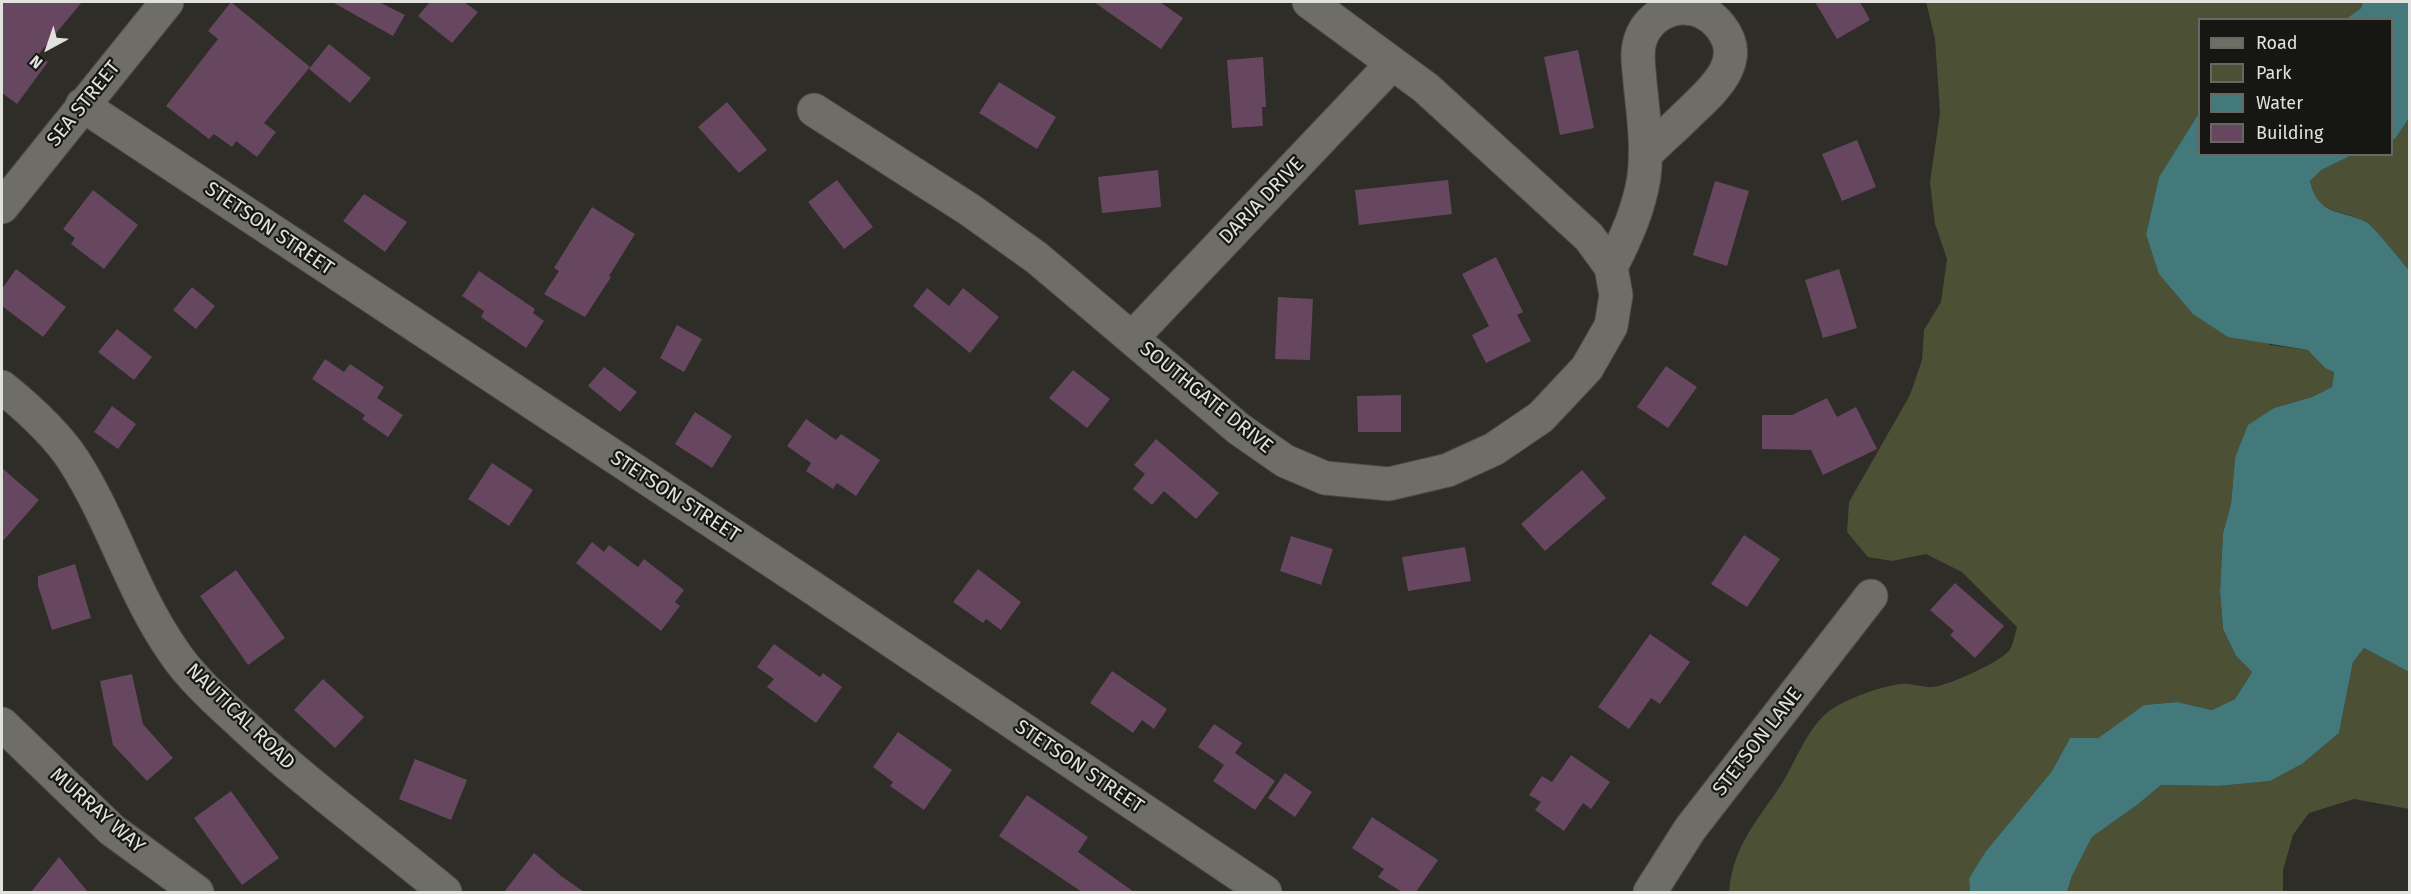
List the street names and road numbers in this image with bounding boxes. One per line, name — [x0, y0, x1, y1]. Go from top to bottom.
street label: SEA STREET — [42, 56, 126, 152]
street label: DARIA DRIVE — [1215, 153, 1309, 249]
street label: STETSON STREET — [200, 177, 338, 281]
street label: SOUTHGATE DRIVE — [1135, 337, 1277, 459]
street label: STETSON STREET — [606, 446, 744, 548]
street label: NAUTICAL ROAD — [181, 659, 299, 775]
street label: STETSON LANE — [1708, 683, 1808, 801]
street label: STETSON STREET — [1010, 715, 1148, 819]
street label: MURRAY WAY — [45, 763, 149, 859]

